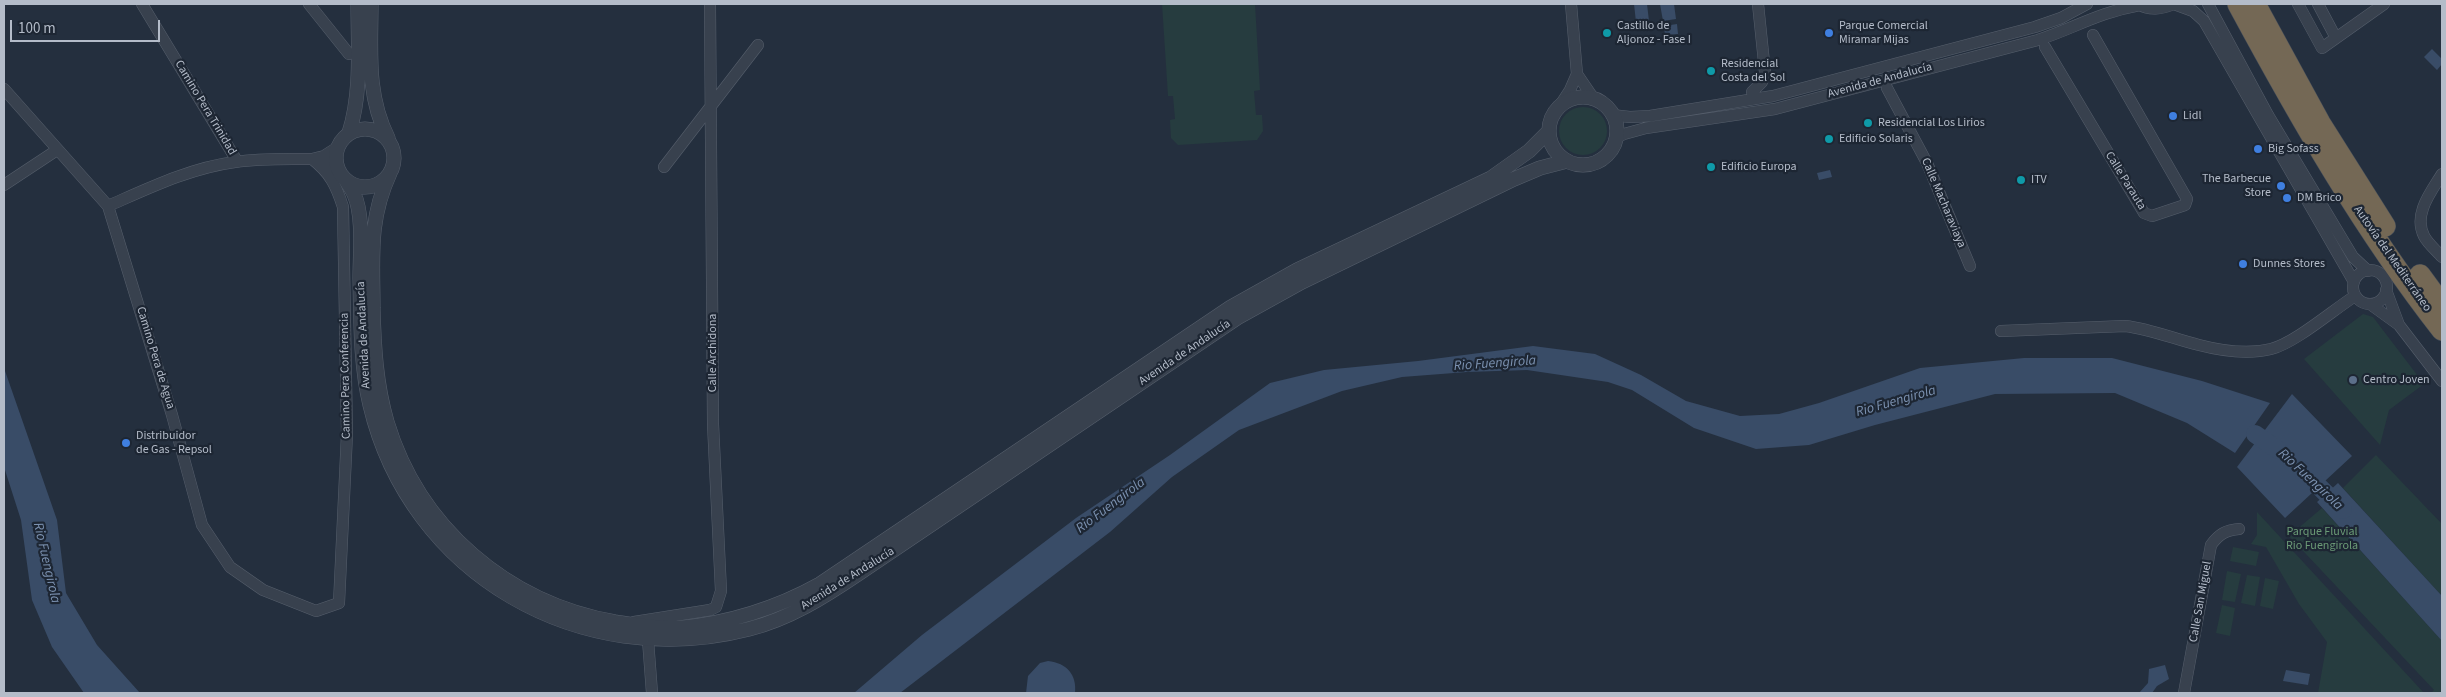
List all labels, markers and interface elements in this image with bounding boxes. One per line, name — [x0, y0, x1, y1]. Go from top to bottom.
scale bar — [12, 10, 162, 42]
text: 100 m — [18, 18, 56, 39]
place label: Castillo de Aljonoz - Fase I — [1617, 19, 1691, 47]
place label: Parque Comercial Miramar Mijas — [1839, 19, 1928, 47]
marker: Castillo de Aljonoz - Fase I — [1601, 27, 1613, 39]
marker: Parque Comercial Miramar Mijas — [1823, 27, 1835, 39]
place label: Residencial Costa del Sol — [1721, 57, 1785, 85]
street label: Camino Pera Trinidad — [171, 58, 239, 158]
street label: Avenida de Andalucía — [1826, 60, 1934, 102]
marker: Residencial Costa del Sol — [1705, 65, 1717, 77]
place label: Lidl — [2183, 109, 2202, 123]
marker: Lidl — [2167, 110, 2179, 122]
place label: Residencial Los Lirios — [1878, 116, 1985, 130]
marker: Residencial Los Lirios — [1862, 117, 1874, 129]
place label: Edificio Solaris — [1839, 132, 1913, 146]
marker: Edificio Solaris — [1823, 133, 1835, 145]
place label: Big Sofass — [2268, 142, 2319, 156]
marker: Big Sofass — [2252, 143, 2264, 155]
street label: Calle Parauta — [2101, 149, 2149, 213]
street label: Calle Macharaviaya — [1918, 156, 1968, 250]
place label: Edificio Europa — [1721, 160, 1797, 174]
marker: Edificio Europa — [1705, 161, 1717, 173]
place label: The Barbecue Store — [2202, 172, 2271, 200]
place label: ITV — [2031, 173, 2047, 187]
marker: ITV — [2015, 174, 2027, 186]
marker: The Barbecue Store — [2275, 180, 2287, 192]
place label: DM Brico — [2297, 191, 2341, 205]
marker: DM Brico — [2281, 192, 2293, 204]
street label: Autovía del Mediterráneo — [2350, 203, 2434, 315]
place label: Dunnes Stores — [2253, 257, 2325, 271]
marker: Dunnes Stores — [2237, 258, 2249, 270]
street label: Avenida de Andalucía — [354, 281, 374, 389]
street label: Camino Pera de Agua — [133, 305, 177, 411]
street label: Camino Pera Conferencia — [338, 313, 354, 439]
street label: Calle Archidona — [706, 314, 720, 392]
street label: Avenida de Andalucía — [1136, 317, 1234, 389]
water label: Rio Fuengirola — [1453, 353, 1537, 375]
place label: Centro Joven — [2363, 373, 2430, 387]
marker: Centro Joven — [2347, 374, 2359, 386]
water label: Rio Fuengirola — [1854, 383, 1938, 421]
place label: Distribuidor de Gas - Repsol — [136, 429, 212, 457]
marker: Distribuidor de Gas - Repsol — [120, 437, 132, 449]
water label: Rio Fuengirola — [2274, 446, 2346, 514]
water label: Rio Fuengirola — [1073, 474, 1149, 538]
water label: Rio Fuengirola — [29, 521, 63, 605]
park label: Parque Fluvial Rio Fuengirola — [2286, 525, 2358, 553]
street label: Avenida de Andalucía — [799, 544, 897, 614]
street label: Calle San Miguel — [2187, 560, 2215, 644]

